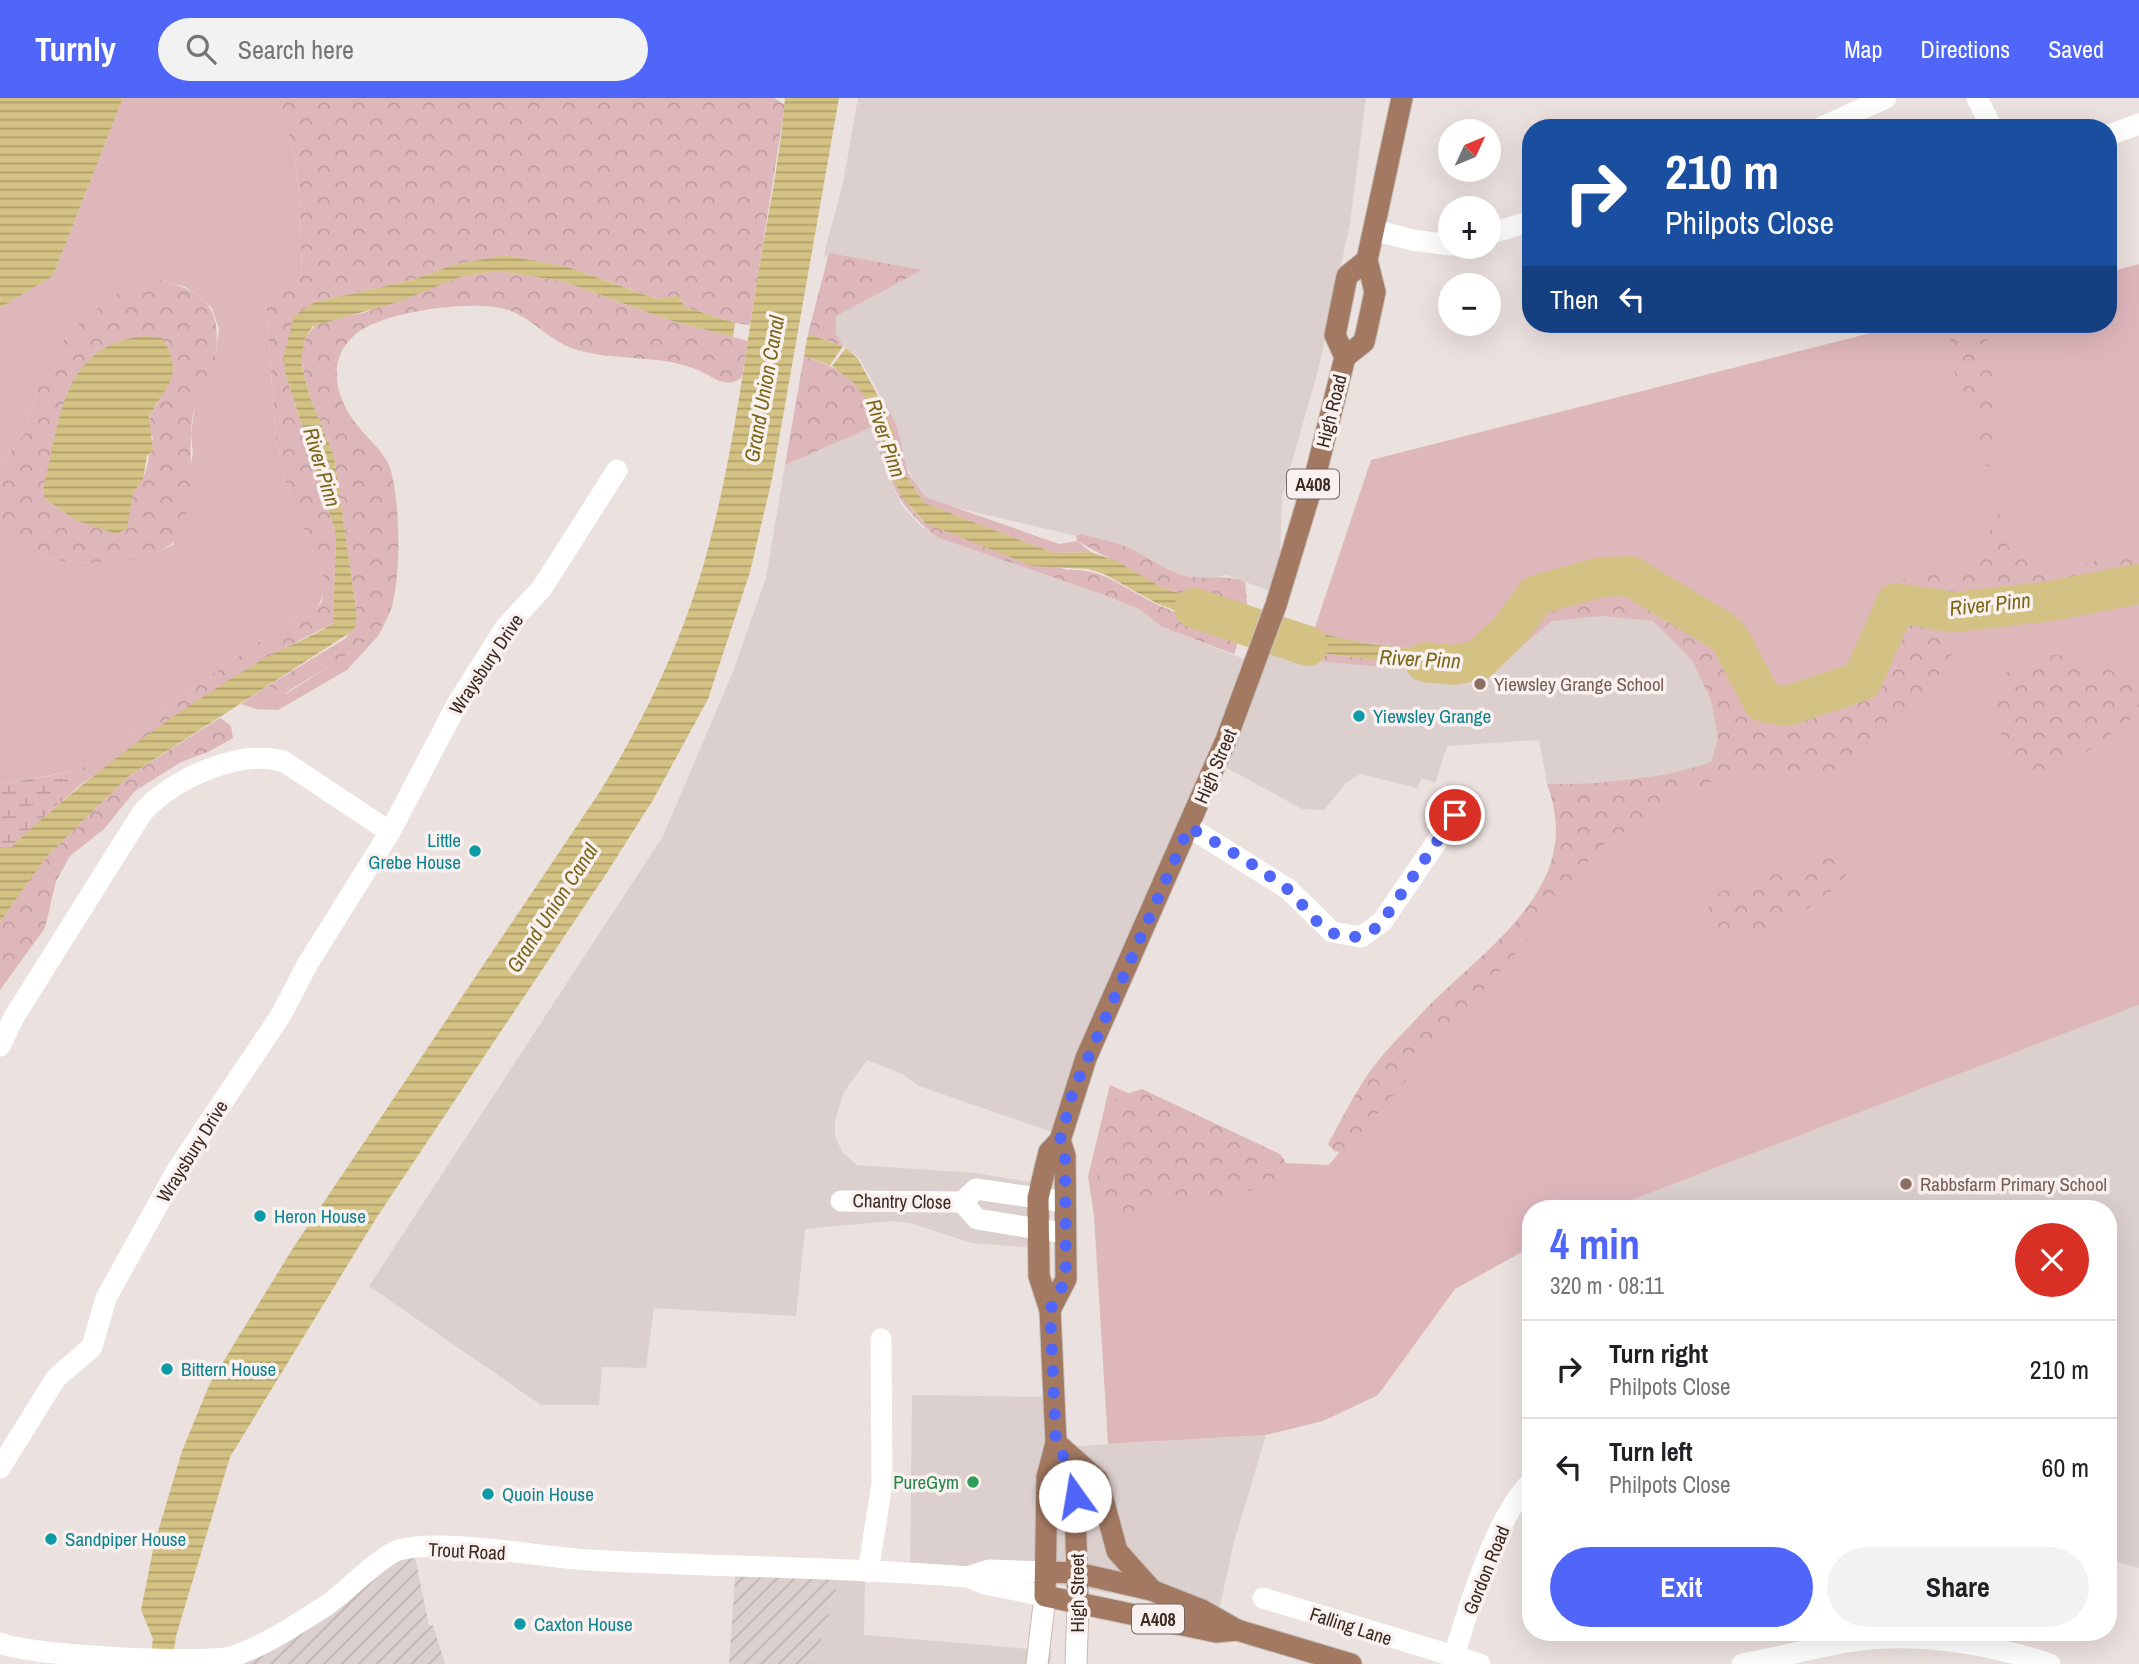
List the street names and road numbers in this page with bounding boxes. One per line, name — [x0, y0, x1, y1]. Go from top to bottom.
street label: High Road — [1309, 372, 1353, 450]
road number: A408 — [1287, 470, 1339, 498]
street label: Wraysbury Drive — [443, 609, 529, 719]
street label: High Street — [1188, 724, 1243, 807]
street label: Wraysbury Drive — [150, 1095, 234, 1207]
street label: Chantry Close — [852, 1187, 952, 1215]
street label: Gordon Road — [1456, 1522, 1516, 1618]
street label: Trout Road — [428, 1536, 506, 1566]
street label: High Street — [1064, 1553, 1090, 1632]
street label: Falling Lane — [1307, 1601, 1395, 1651]
road number: A408 — [1132, 1604, 1184, 1634]

